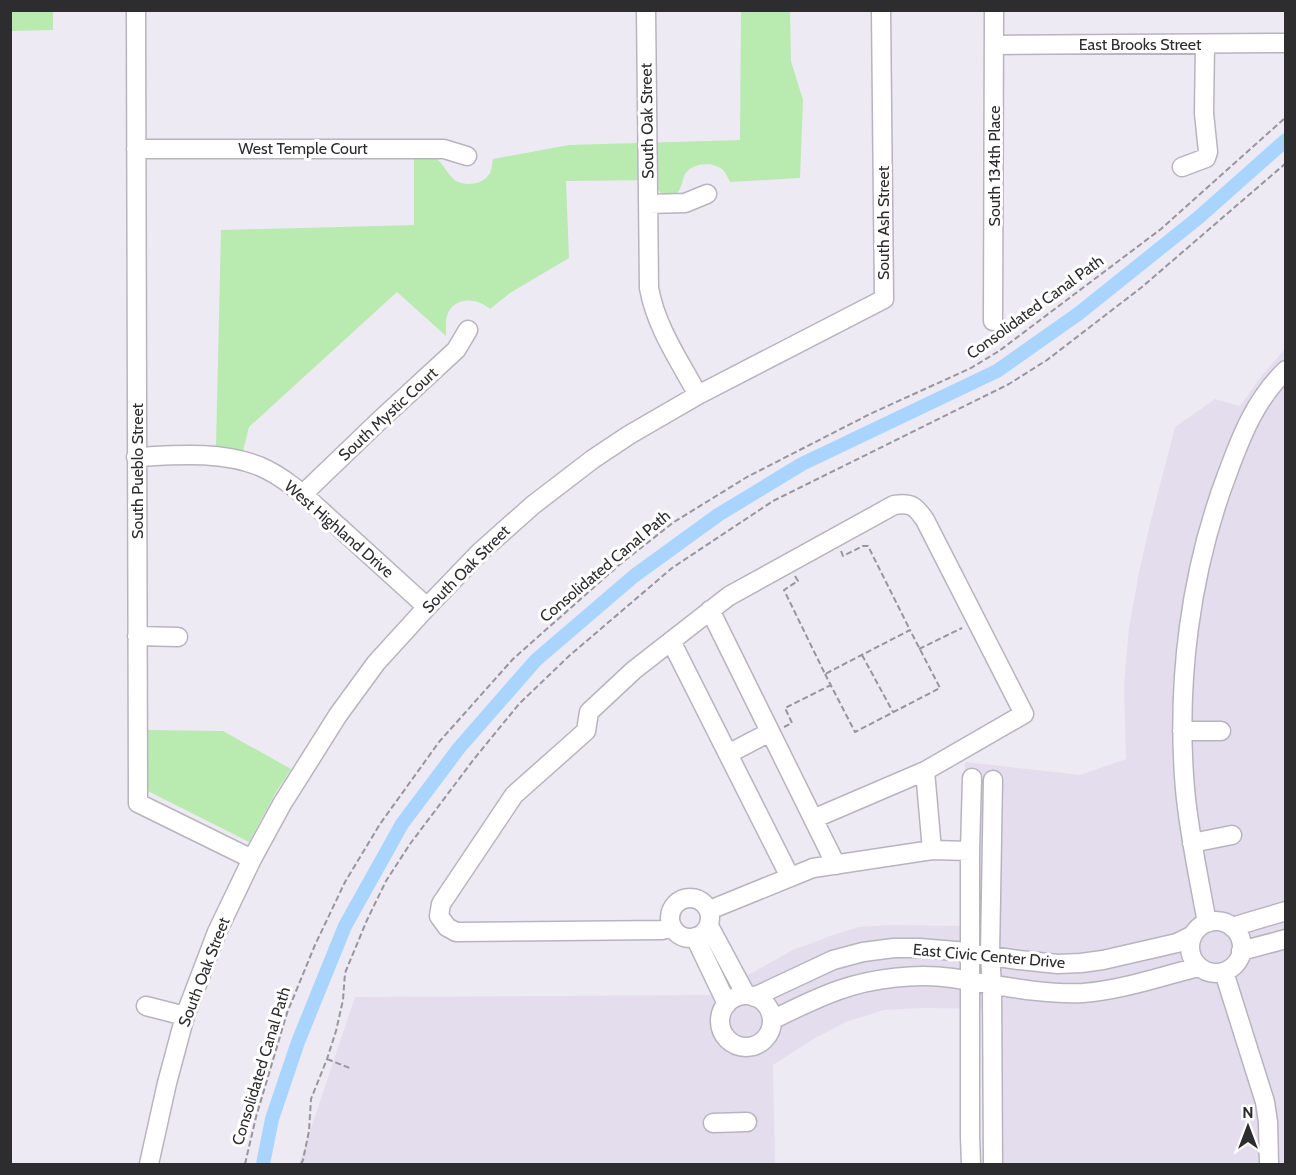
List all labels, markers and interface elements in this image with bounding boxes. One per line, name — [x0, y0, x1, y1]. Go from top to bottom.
street label: East Brooks Street — [1079, 35, 1202, 54]
street label: South Oak Street — [636, 62, 658, 179]
street label: South 134th Place — [985, 106, 1004, 226]
street label: West Temple Court — [238, 139, 368, 158]
street label: South Ash Street — [874, 165, 893, 280]
street label: Consolidated Canal Path — [963, 251, 1107, 363]
street label: South Mystic Court — [335, 363, 442, 465]
street label: South Pueblo Street — [128, 402, 147, 539]
street label: West Highland Drive — [281, 476, 397, 582]
street label: Consolidated Canal Path — [536, 506, 674, 626]
street label: South Oak Street — [418, 521, 514, 617]
street label: South Oak Street — [174, 914, 234, 1030]
street label: East Civic Center Drive — [912, 940, 1066, 972]
street label: Consolidated Canal Path — [228, 985, 294, 1147]
north arrow — [1218, 1097, 1278, 1157]
text: N — [1242, 1103, 1254, 1122]

